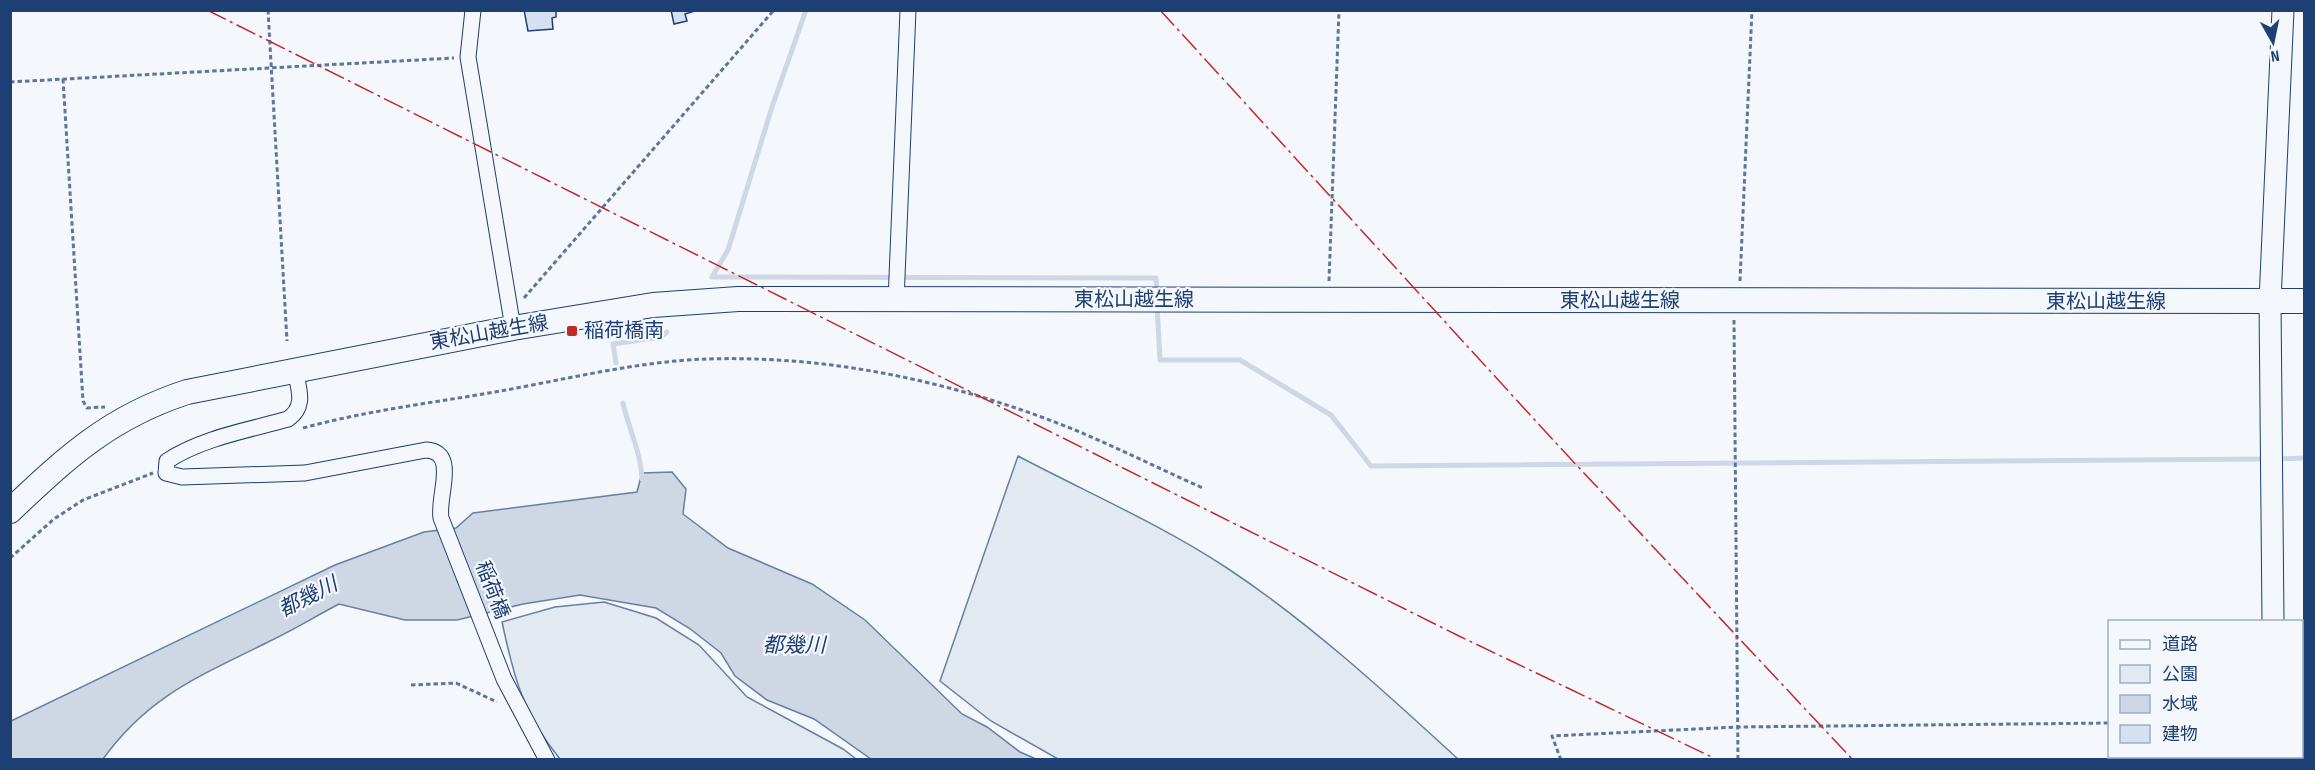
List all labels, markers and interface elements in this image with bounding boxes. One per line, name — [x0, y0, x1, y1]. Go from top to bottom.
north arrow — [2243, 12, 2303, 72]
text: N — [2269, 45, 2281, 65]
street label: 東松山越生線 — [1074, 288, 1194, 312]
street label: 東松山越生線 — [1560, 289, 1680, 313]
street label: 東松山越生線 — [2046, 290, 2166, 314]
street label: 東松山越生線 — [428, 311, 550, 355]
place label: 稲荷橋南 — [584, 319, 664, 343]
marker: 稲荷橋南 — [565, 324, 579, 338]
street label: 稲荷橋 — [470, 558, 514, 622]
water label: 都幾川 — [274, 571, 344, 622]
legend — [2108, 620, 2303, 758]
water label: 都幾川 — [763, 633, 827, 658]
text: 道路 — [2162, 634, 2198, 655]
text: 公園 — [2162, 664, 2198, 685]
text: 水域 — [2162, 694, 2198, 715]
text: 建物 — [2162, 724, 2198, 745]

